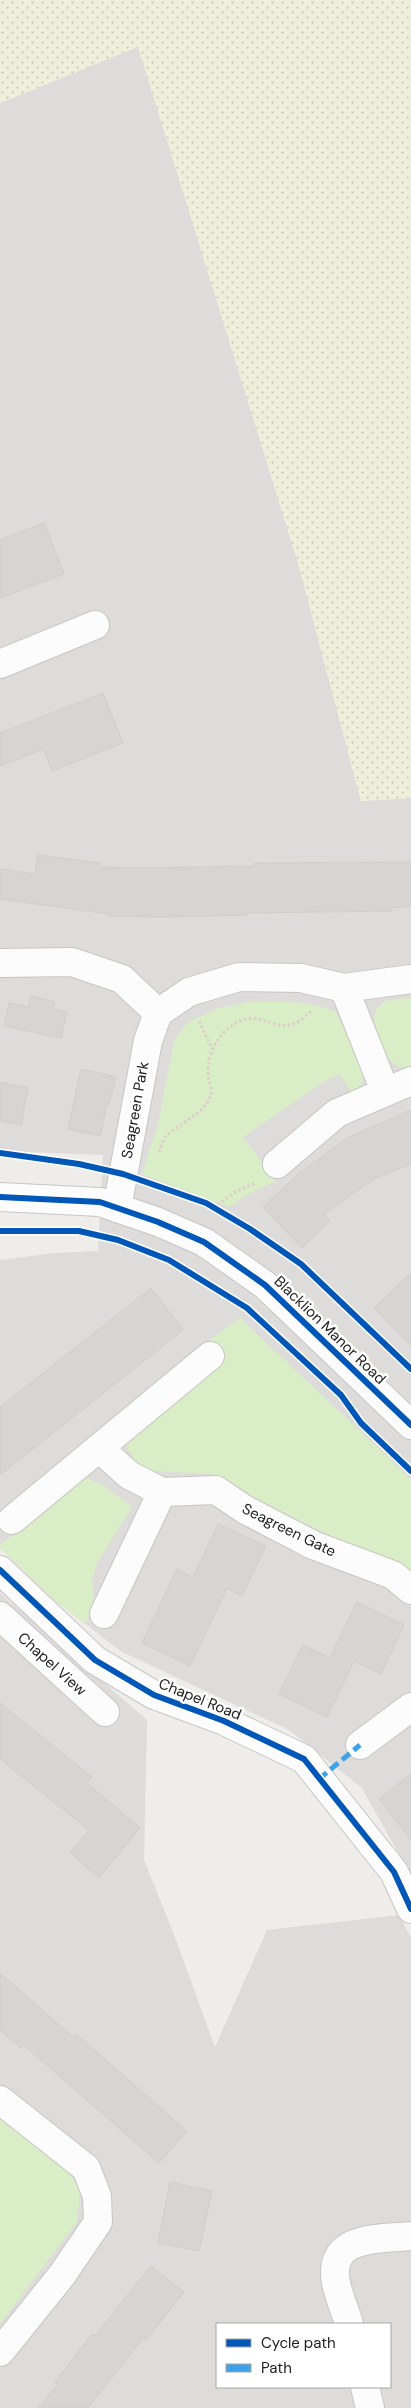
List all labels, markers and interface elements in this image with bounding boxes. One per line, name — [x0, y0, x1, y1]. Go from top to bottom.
street label: Seagreen Park — [117, 1059, 153, 1160]
street label: Blacklion Manor Road — [270, 1271, 390, 1389]
street label: Seagreen Gate — [239, 1499, 339, 1561]
street label: Chapel View — [13, 1628, 91, 1701]
street label: Chapel Road — [156, 1673, 244, 1725]
legend — [216, 2323, 391, 2388]
text: Cycle path — [261, 2333, 336, 2353]
text: Path — [261, 2358, 292, 2378]

